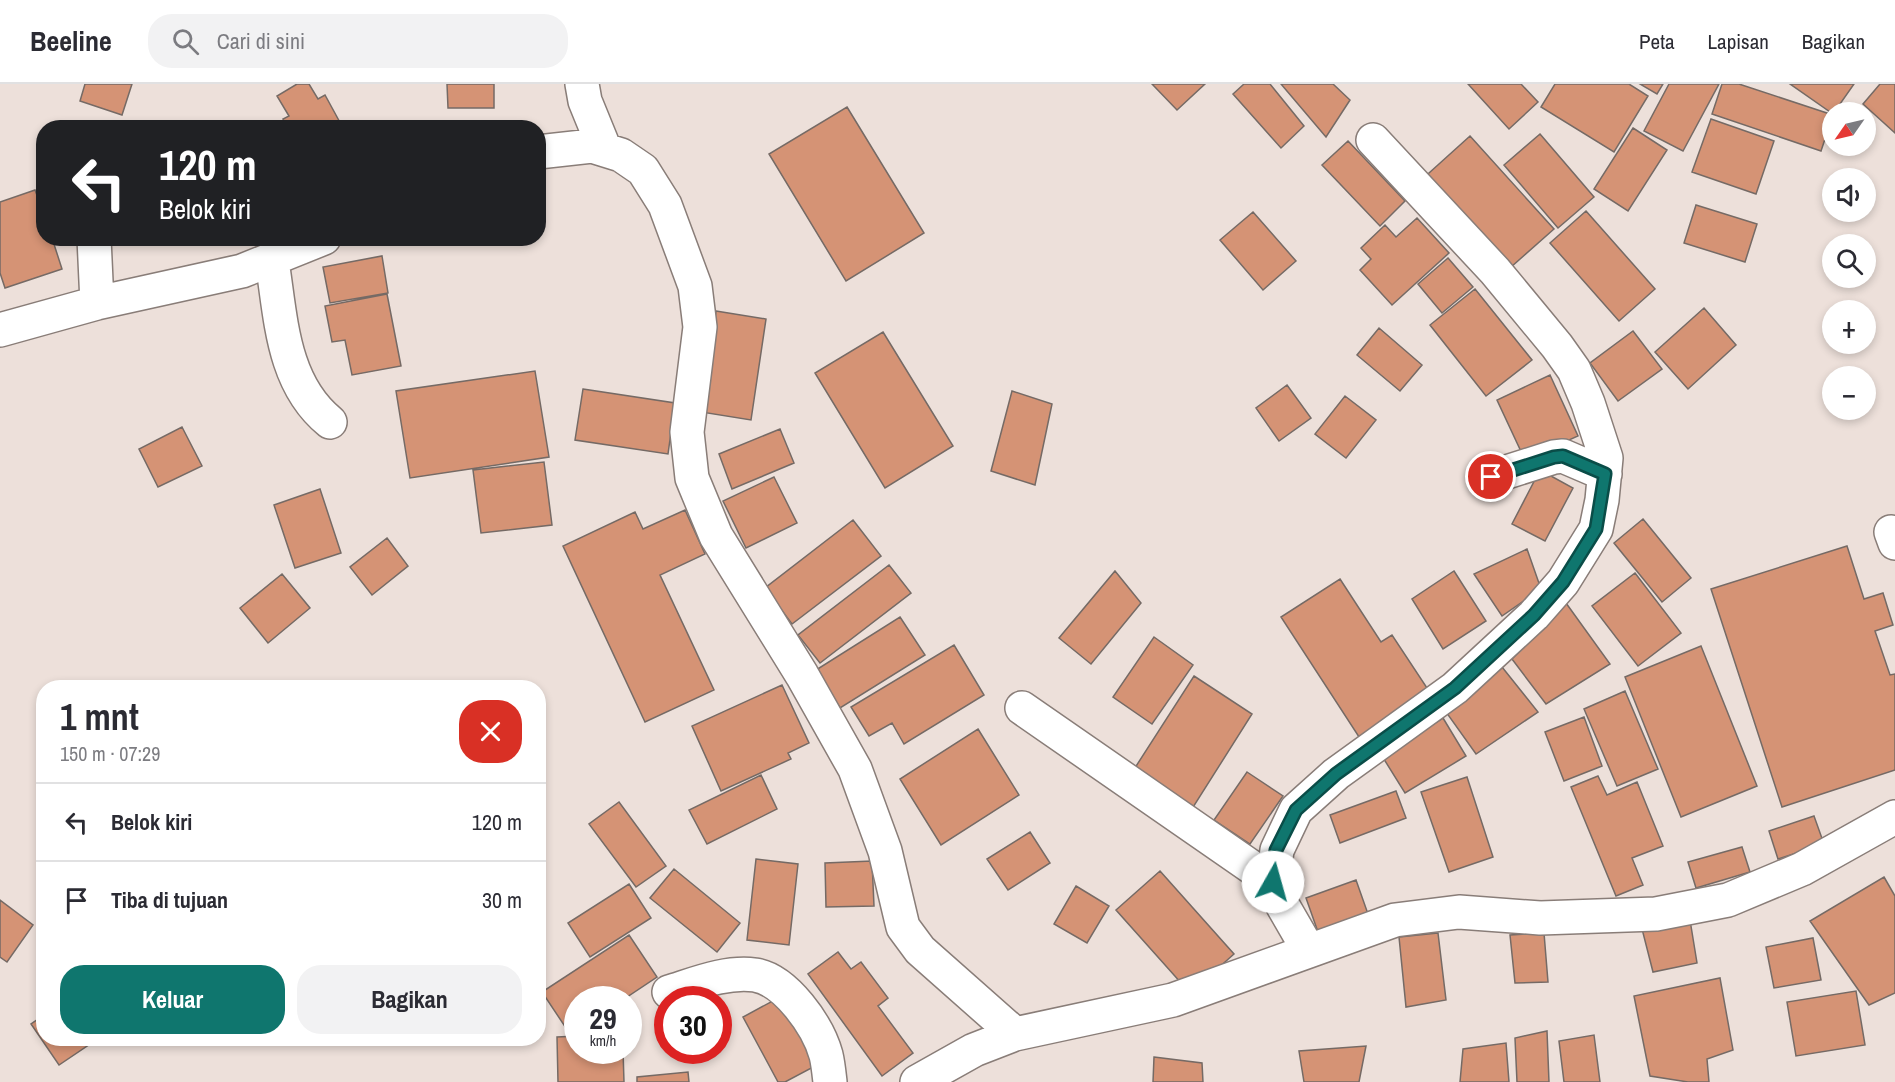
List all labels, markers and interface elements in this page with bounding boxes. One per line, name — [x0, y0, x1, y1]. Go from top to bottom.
search box — [148, 14, 568, 68]
text: Beeline — [30, 22, 112, 60]
icon: search — [169, 25, 202, 58]
text: Cari di sini — [217, 26, 305, 56]
text: Peta — [1639, 27, 1675, 56]
text: Lapisan — [1708, 27, 1769, 56]
text: Bagikan — [1802, 27, 1865, 56]
north arrow — [1822, 102, 1876, 156]
map controls — [1822, 102, 1876, 420]
text: 120 m — [159, 137, 257, 193]
icon: left — [60, 144, 138, 222]
button: sound — [1822, 168, 1876, 222]
text: Belok kiri — [159, 191, 251, 227]
button: search — [1822, 234, 1876, 288]
button: + — [1822, 300, 1876, 354]
button: − — [1822, 366, 1876, 420]
pin — [1465, 451, 1516, 502]
icon: arrive — [1474, 460, 1507, 493]
text: 1 mnt — [60, 693, 139, 741]
button: close — [459, 700, 522, 763]
text: 150 m · 07:29 — [60, 740, 160, 767]
icon: left — [60, 806, 93, 839]
text: Belok kiri — [111, 807, 192, 837]
text: 120 m — [472, 807, 522, 837]
position arrow — [1241, 850, 1305, 914]
icon: arrive — [60, 884, 93, 917]
text: Tiba di tujuan — [111, 885, 228, 915]
text: 30 m — [482, 885, 522, 915]
button: Keluar — [60, 965, 285, 1034]
button: Bagikan — [297, 965, 522, 1034]
speed limit sign: 30 — [654, 986, 732, 1064]
text: 29 — [589, 998, 617, 1038]
text: km/h — [590, 1030, 616, 1051]

